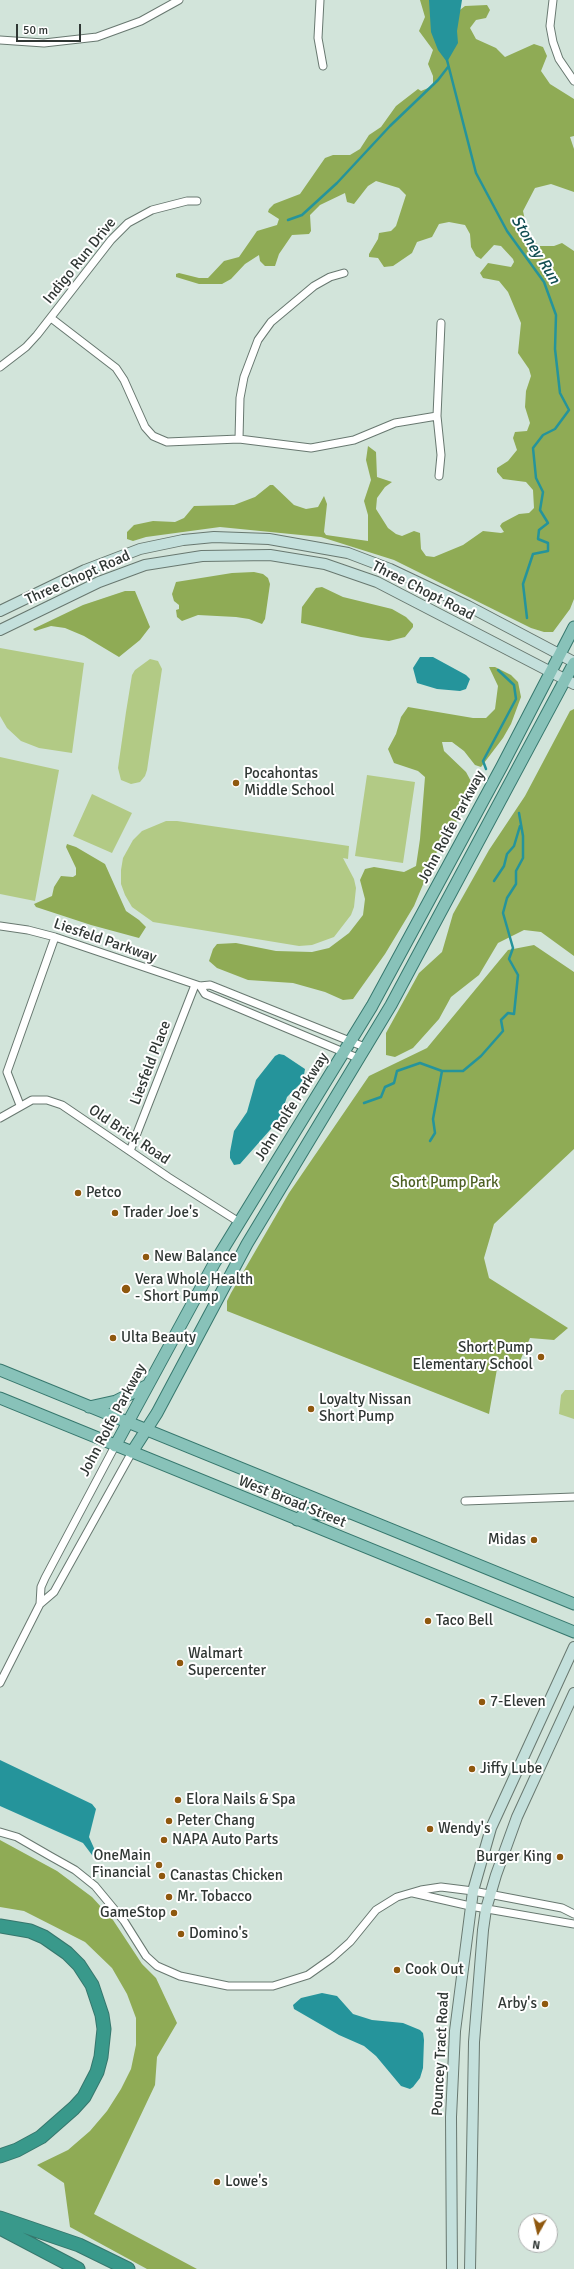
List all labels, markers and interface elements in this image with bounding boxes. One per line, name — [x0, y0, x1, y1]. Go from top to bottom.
scale bar — [18, 16, 83, 42]
text: 50 m — [23, 23, 48, 38]
water label: Stoney Run — [506, 212, 564, 288]
street label: Indigo Run Drive — [40, 214, 120, 308]
street label: Three Chopt Road — [23, 547, 133, 609]
street label: Three Chopt Road — [369, 557, 477, 625]
place label: Pocahontas Middle School — [244, 765, 335, 800]
street label: John Rolfe Parkway — [415, 768, 489, 886]
marker: Pocahontas Middle School — [231, 778, 241, 788]
street label: Liesfeld Parkway — [51, 915, 159, 967]
street label: Liesfeld Place — [127, 1018, 175, 1108]
street label: John Rolfe Parkway — [251, 1049, 333, 1165]
street label: Old Brick Road — [85, 1101, 173, 1169]
park label: Short Pump Park — [391, 1174, 499, 1192]
place label: Petco — [86, 1184, 122, 1202]
marker: Petco — [73, 1188, 83, 1198]
place label: Trader Joe's — [123, 1204, 199, 1222]
marker: Trader Joe's — [110, 1208, 120, 1218]
place label: New Balance — [154, 1248, 237, 1266]
marker: New Balance — [141, 1252, 151, 1262]
place label: Vera Whole Health - Short Pump — [135, 1271, 253, 1306]
marker: Vera Whole Health - Short Pump — [120, 1283, 132, 1295]
place label: Ulta Beauty — [121, 1329, 196, 1347]
marker: Ulta Beauty — [108, 1333, 118, 1343]
place label: Short Pump Elementary School — [412, 1339, 533, 1374]
marker: Short Pump Elementary School — [536, 1352, 546, 1362]
street label: John Rolfe Parkway — [76, 1361, 150, 1479]
place label: Loyalty Nissan Short Pump — [319, 1391, 411, 1426]
marker: Loyalty Nissan Short Pump — [306, 1404, 316, 1414]
street label: West Broad Street — [236, 1472, 348, 1532]
place label: Midas — [488, 1531, 526, 1549]
marker: Midas — [529, 1535, 539, 1545]
place label: Taco Bell — [436, 1612, 493, 1630]
marker: Taco Bell — [423, 1616, 433, 1626]
place label: Walmart Supercenter — [188, 1645, 266, 1680]
marker: Walmart Supercenter — [175, 1658, 185, 1668]
place label: 7-Eleven — [490, 1693, 546, 1711]
marker: 7-Eleven — [477, 1697, 487, 1707]
place label: Jiffy Lube — [480, 1760, 542, 1778]
marker: Jiffy Lube — [467, 1764, 477, 1774]
place label: Elora Nails & Spa — [186, 1791, 296, 1809]
marker: Elora Nails & Spa — [173, 1795, 183, 1805]
place label: Peter Chang — [177, 1812, 255, 1830]
marker: Peter Chang — [164, 1816, 174, 1826]
place label: Wendy's — [438, 1820, 490, 1838]
marker: Wendy's — [425, 1824, 435, 1834]
place label: NAPA Auto Parts — [172, 1831, 278, 1849]
marker: NAPA Auto Parts — [159, 1835, 169, 1845]
place label: OneMain Financial — [92, 1847, 151, 1882]
place label: Burger King — [476, 1848, 552, 1866]
marker: Burger King — [555, 1852, 565, 1862]
marker: OneMain Financial — [154, 1860, 164, 1870]
place label: Canastas Chicken — [170, 1867, 283, 1885]
marker: Canastas Chicken — [157, 1871, 167, 1881]
place label: Mr. Tobacco — [177, 1888, 252, 1906]
marker: Mr. Tobacco — [164, 1892, 174, 1902]
place label: GameStop — [100, 1904, 166, 1922]
marker: GameStop — [169, 1908, 179, 1918]
place label: Domino's — [189, 1925, 248, 1943]
marker: Domino's — [176, 1929, 186, 1939]
place label: Cook Out — [405, 1961, 464, 1979]
marker: Cook Out — [392, 1965, 402, 1975]
street label: Pouncey Tract Road — [429, 1991, 453, 2117]
place label: Arby's — [498, 1995, 537, 2013]
marker: Arby's — [540, 1999, 550, 2009]
place label: Lowe's — [225, 2173, 268, 2191]
marker: Lowe's — [212, 2177, 222, 2187]
north arrow — [518, 2213, 558, 2253]
text: N — [532, 2237, 541, 2251]

